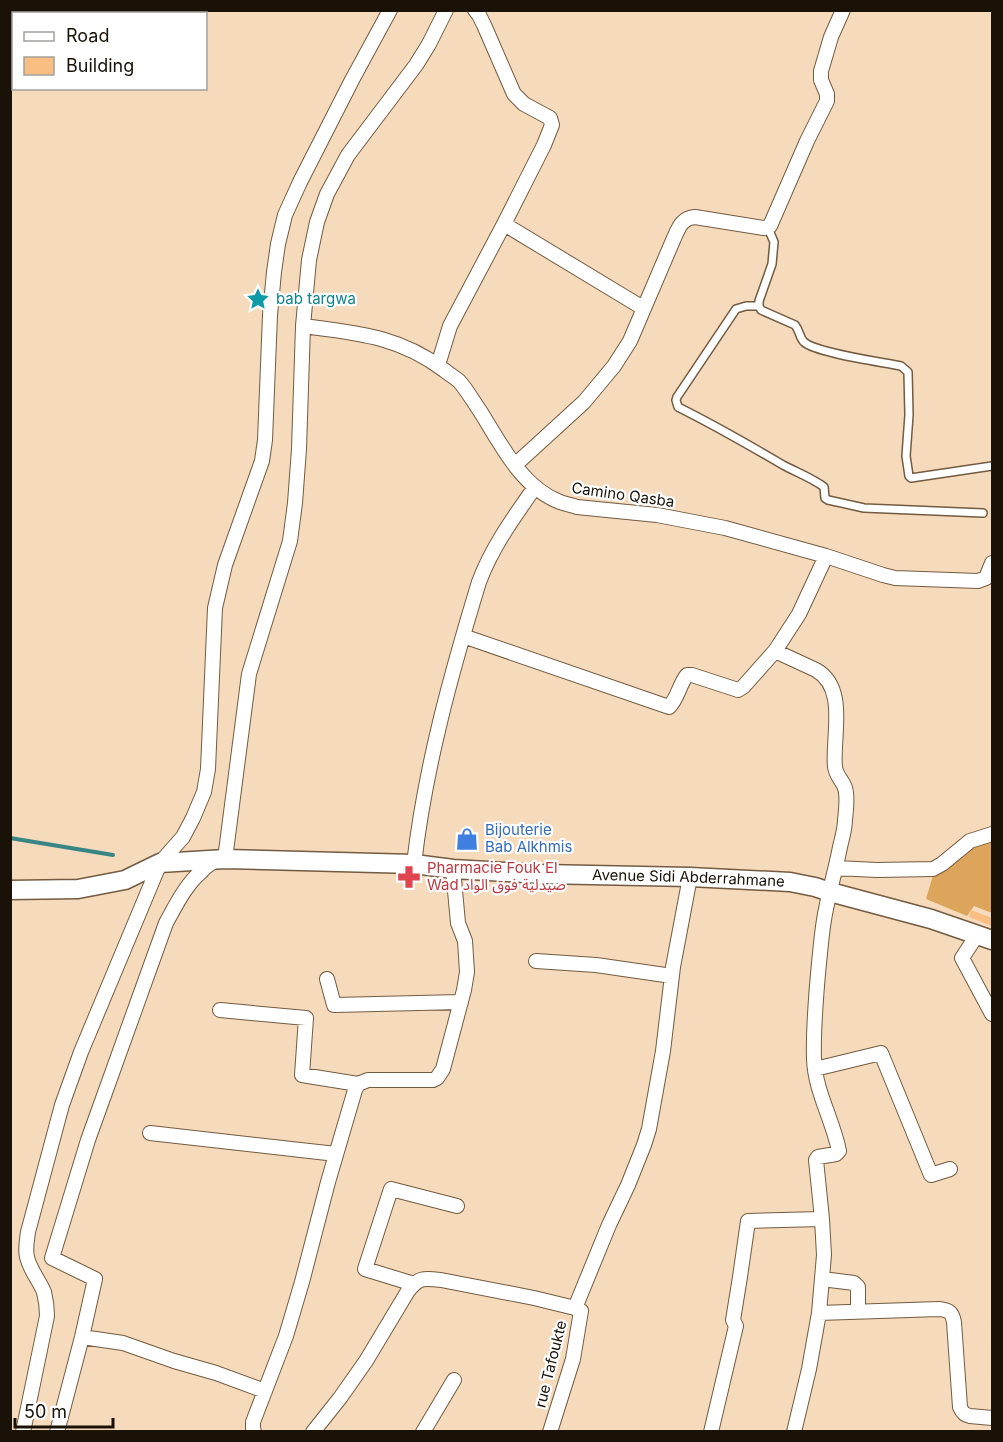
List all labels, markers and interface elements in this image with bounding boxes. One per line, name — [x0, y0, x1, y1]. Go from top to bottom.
legend — [12, 12, 207, 90]
text: Road — [66, 25, 109, 46]
text: Building — [66, 55, 134, 76]
place icon: bab targwa — [245, 286, 271, 312]
place label: bab targwa — [276, 289, 356, 308]
street label: Camino Qasba — [570, 478, 676, 511]
place label: Bijouterie Bab Alkhmis — [485, 820, 572, 856]
shop icon: Bijouterie Bab Alkhmis — [454, 826, 480, 852]
place label: Pharmacie Fouk El Wad صيدلية فوق الواد — [427, 858, 566, 894]
pharmacy icon: Pharmacie Fouk El Wad صيدلية فوق الواد — [396, 864, 422, 890]
street label: Avenue Sidi Abderrahmane — [592, 865, 785, 891]
street label: rue Tafoukte — [531, 1318, 571, 1409]
scale bar — [15, 1391, 112, 1429]
text: 50 m — [24, 1401, 67, 1422]

